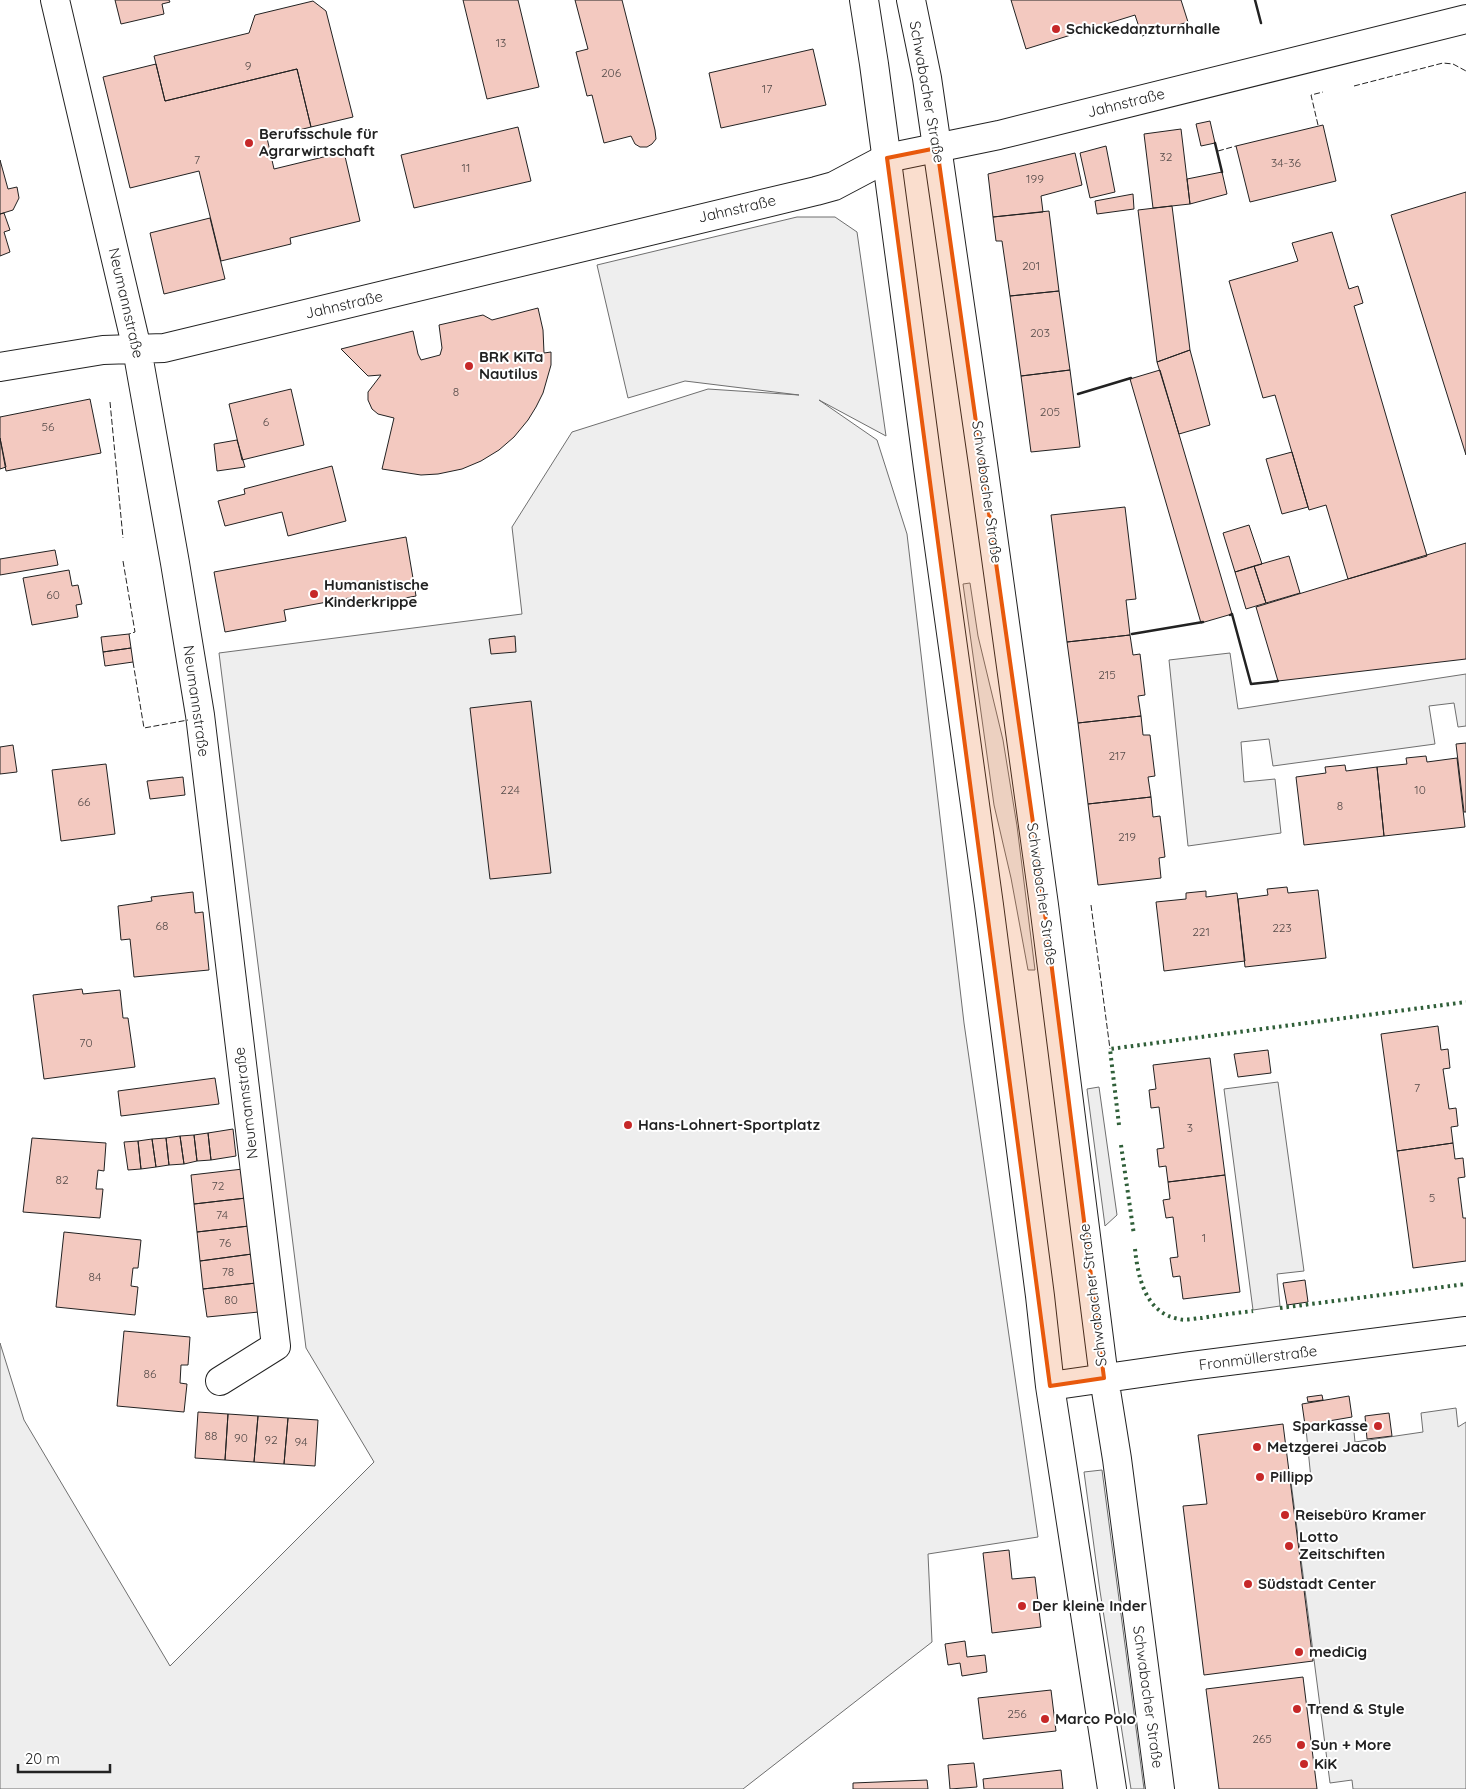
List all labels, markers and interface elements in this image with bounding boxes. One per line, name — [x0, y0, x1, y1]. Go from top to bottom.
street label: Schwabacher Straße — [906, 19, 949, 164]
place label: Schickedanzturnhalle — [1066, 19, 1221, 38]
marker: Schickedanzturnhalle — [1050, 23, 1062, 35]
house number: 13 — [496, 35, 506, 50]
house number: 9 — [245, 58, 252, 73]
house number: 206 — [601, 65, 622, 80]
house number: 17 — [762, 81, 772, 96]
street label: Jahnstraße — [1085, 84, 1167, 121]
place label: Berufsschule für Agrarwirtschaft — [259, 124, 379, 160]
marker: Berufsschule für Agrarwirtschaft — [243, 137, 255, 149]
house number: 32 — [1160, 149, 1173, 164]
house number: 7 — [194, 152, 200, 167]
house number: 34-36 — [1271, 155, 1302, 170]
house number: 11 — [462, 160, 470, 175]
house number: 199 — [1026, 171, 1044, 186]
street label: Jahnstraße — [696, 190, 778, 227]
street label: Neumannstraße — [105, 246, 148, 360]
house number: 201 — [1022, 258, 1040, 273]
street label: Jahnstraße — [303, 286, 385, 323]
house number: 203 — [1030, 325, 1050, 340]
place label: BRK KiTa Nautilus — [479, 347, 543, 383]
marker: BRK KiTa Nautilus — [463, 360, 475, 372]
house number: 8 — [453, 384, 459, 399]
house number: 205 — [1040, 404, 1060, 419]
house number: 6 — [263, 414, 270, 429]
house number: 56 — [42, 419, 55, 434]
street label: Schwabacher Straße — [968, 419, 1007, 564]
place label: Humanistische Kinderkrippe — [324, 575, 429, 611]
house number: 60 — [46, 587, 60, 602]
marker: Humanistische Kinderkrippe — [308, 588, 320, 600]
street label: Neumannstraße — [179, 644, 214, 758]
house number: 215 — [1098, 667, 1116, 682]
house number: 217 — [1108, 748, 1126, 763]
house number: 224 — [500, 782, 520, 797]
house number: 10 — [1414, 782, 1426, 797]
house number: 66 — [78, 794, 91, 809]
house number: 8 — [1337, 798, 1343, 813]
street label: Schwabacher Straße — [1023, 821, 1062, 966]
house number: 219 — [1118, 829, 1136, 844]
house number: 68 — [156, 918, 168, 933]
house number: 223 — [1272, 920, 1292, 935]
house number: 221 — [1192, 924, 1210, 939]
house number: 70 — [79, 1035, 93, 1050]
street label: Neumannstraße — [229, 1046, 262, 1160]
house number: 7 — [1414, 1080, 1420, 1095]
place label: Hans-Lohnert-Sportplatz — [638, 1115, 820, 1134]
marker: Hans-Lohnert-Sportplatz — [622, 1119, 634, 1131]
house number: 3 — [1187, 1120, 1193, 1135]
house number: 82 — [55, 1172, 69, 1187]
house number: 72 — [212, 1178, 225, 1193]
house number: 5 — [1429, 1190, 1435, 1205]
house number: 74 — [216, 1207, 228, 1222]
street label: Schwabacher Straße — [1074, 1223, 1111, 1368]
house number: 1 — [1202, 1230, 1206, 1245]
house number: 76 — [219, 1235, 232, 1250]
house number: 78 — [222, 1264, 234, 1279]
house number: 84 — [89, 1269, 101, 1284]
house number: 80 — [224, 1292, 238, 1307]
street label: Fronmüllerstraße — [1198, 1341, 1318, 1374]
house number: 86 — [144, 1366, 157, 1381]
place label: Sparkasse — [1292, 1416, 1368, 1435]
marker: Sparkasse — [1372, 1420, 1384, 1432]
house number: 88 — [205, 1428, 217, 1443]
house number: 90 — [234, 1430, 248, 1445]
house number: 92 — [264, 1432, 278, 1447]
house number: 94 — [294, 1434, 308, 1449]
place label: Metzgerei Jacob — [1267, 1437, 1387, 1456]
marker: Metzgerei Jacob — [1251, 1441, 1263, 1453]
place label: Pillipp — [1270, 1467, 1313, 1486]
marker: Pillipp — [1254, 1471, 1266, 1483]
place label: Reisebüro Kramer — [1295, 1505, 1427, 1524]
marker: Reisebüro Kramer — [1279, 1509, 1291, 1521]
place label: Lotto Zeitschiften — [1299, 1527, 1385, 1563]
marker: Lotto Zeitschiften — [1283, 1540, 1295, 1552]
place label: Südstadt Center — [1258, 1574, 1377, 1593]
marker: Südstadt Center — [1242, 1578, 1254, 1590]
place label: Der kleine Inder — [1032, 1596, 1147, 1615]
marker: Der kleine Inder — [1016, 1600, 1028, 1612]
street label: Schwabacher Straße — [1129, 1624, 1168, 1769]
place label: mediCig — [1309, 1642, 1367, 1661]
marker: mediCig — [1293, 1646, 1305, 1658]
place label: Trend & Style — [1307, 1699, 1405, 1718]
marker: Trend & Style — [1291, 1703, 1303, 1715]
house number: 256 — [1007, 1706, 1027, 1721]
place label: Marco Polo — [1055, 1709, 1136, 1728]
marker: Marco Polo — [1039, 1713, 1051, 1725]
house number: 265 — [1252, 1731, 1272, 1746]
place label: Sun + More — [1311, 1735, 1392, 1754]
marker: Sun + More — [1295, 1739, 1307, 1751]
scale bar — [18, 1742, 110, 1774]
text: 20 m — [25, 1749, 60, 1768]
place label: KiK — [1314, 1754, 1337, 1773]
marker: KiK — [1298, 1758, 1310, 1770]

